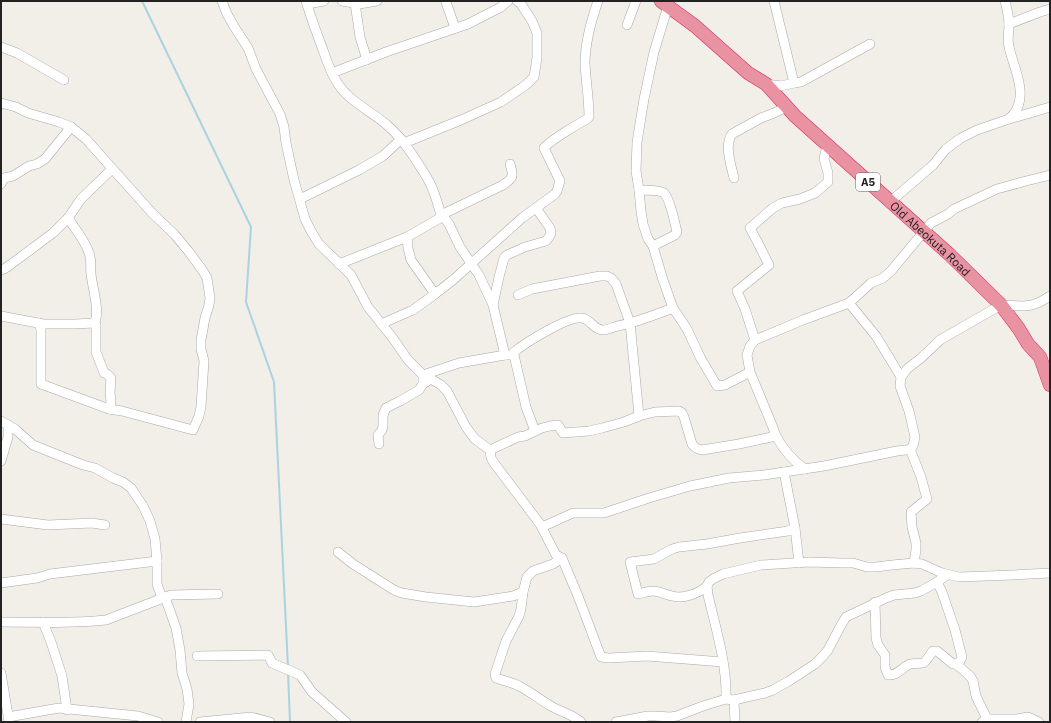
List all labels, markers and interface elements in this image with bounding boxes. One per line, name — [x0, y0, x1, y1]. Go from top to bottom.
road number: A5 — [856, 173, 880, 191]
street label: Old Abeokuta Road — [887, 198, 974, 279]

